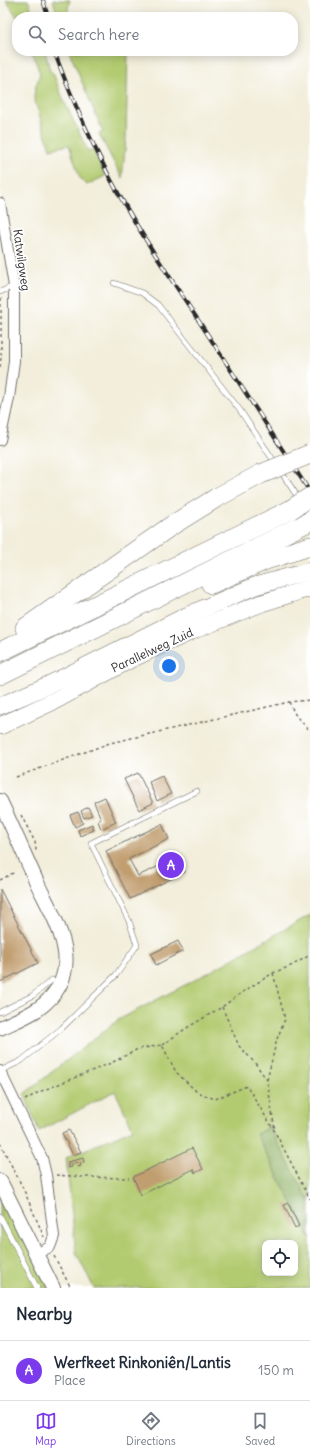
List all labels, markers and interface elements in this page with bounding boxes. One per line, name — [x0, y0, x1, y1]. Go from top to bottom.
search box — [12, 12, 298, 56]
icon: search — [26, 23, 48, 45]
text: Search here — [58, 25, 139, 44]
street label: Katwilgweg — [10, 228, 34, 292]
street label: Parallelweg Zuid — [109, 624, 195, 676]
your location — [159, 656, 179, 676]
pin: A — [158, 850, 184, 880]
map controls — [262, 1240, 298, 1276]
button: locate — [262, 1240, 298, 1276]
text: Nearby — [16, 1303, 72, 1325]
text: Werfkeet Rinkoniên/Lantis — [54, 1353, 231, 1372]
text: A — [25, 1362, 33, 1379]
text: 150 m — [258, 1362, 294, 1379]
text: Place — [54, 1372, 85, 1389]
tab: Map — [35, 1410, 57, 1448]
tab: Directions — [126, 1410, 176, 1448]
tab: Saved — [245, 1410, 275, 1448]

